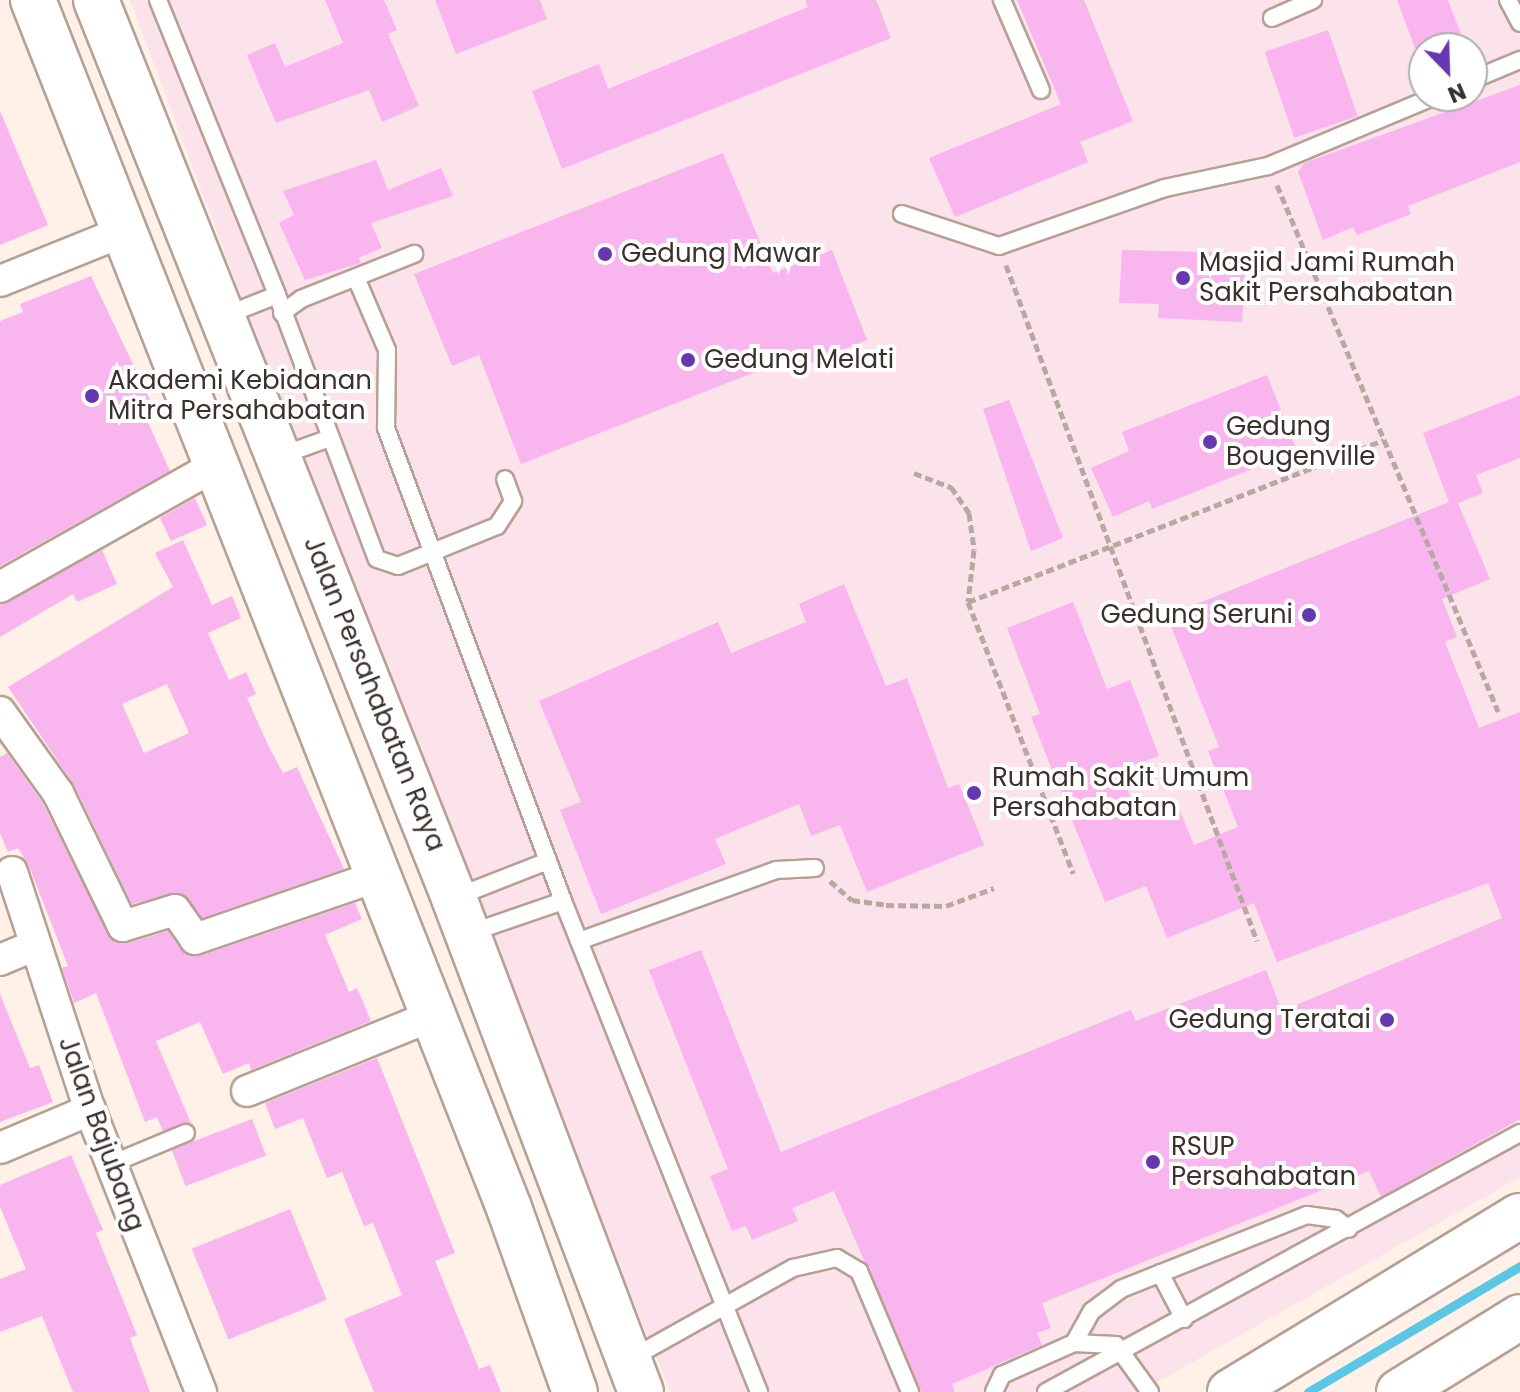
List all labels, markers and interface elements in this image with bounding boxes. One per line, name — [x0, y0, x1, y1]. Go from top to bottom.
north arrow — [1408, 32, 1488, 112]
text: N — [1443, 75, 1470, 110]
place label: Gedung Mawar — [621, 238, 821, 270]
marker: Gedung Mawar — [596, 245, 614, 263]
place label: Masjid Jami Rumah Sakit Persahabatan — [1199, 247, 1455, 308]
marker: Masjid Jami Rumah Sakit Persahabatan — [1174, 269, 1192, 287]
place label: Gedung Melati — [704, 344, 894, 376]
marker: Gedung Melati — [679, 351, 697, 369]
place label: Akademi Kebidanan Mitra Persahabatan — [108, 365, 372, 426]
marker: Akademi Kebidanan Mitra Persahabatan — [83, 387, 101, 405]
place label: Gedung Bougenville — [1226, 411, 1375, 472]
marker: Gedung Bougenville — [1201, 433, 1219, 451]
street label: Jalan Persahabatan Raya — [297, 532, 451, 856]
place label: Gedung Seruni — [1101, 599, 1293, 631]
marker: Gedung Seruni — [1300, 606, 1318, 624]
place label: Rumah Sakit Umum Persahabatan — [992, 762, 1249, 824]
marker: Rumah Sakit Umum Persahabatan — [963, 782, 985, 804]
place label: Gedung Teratai — [1168, 1004, 1371, 1036]
marker: Gedung Teratai — [1378, 1011, 1396, 1029]
street label: Jalan Bajubang — [51, 1032, 151, 1236]
place label: RSUP Persahabatan — [1171, 1131, 1356, 1192]
marker: RSUP Persahabatan — [1142, 1151, 1164, 1173]

